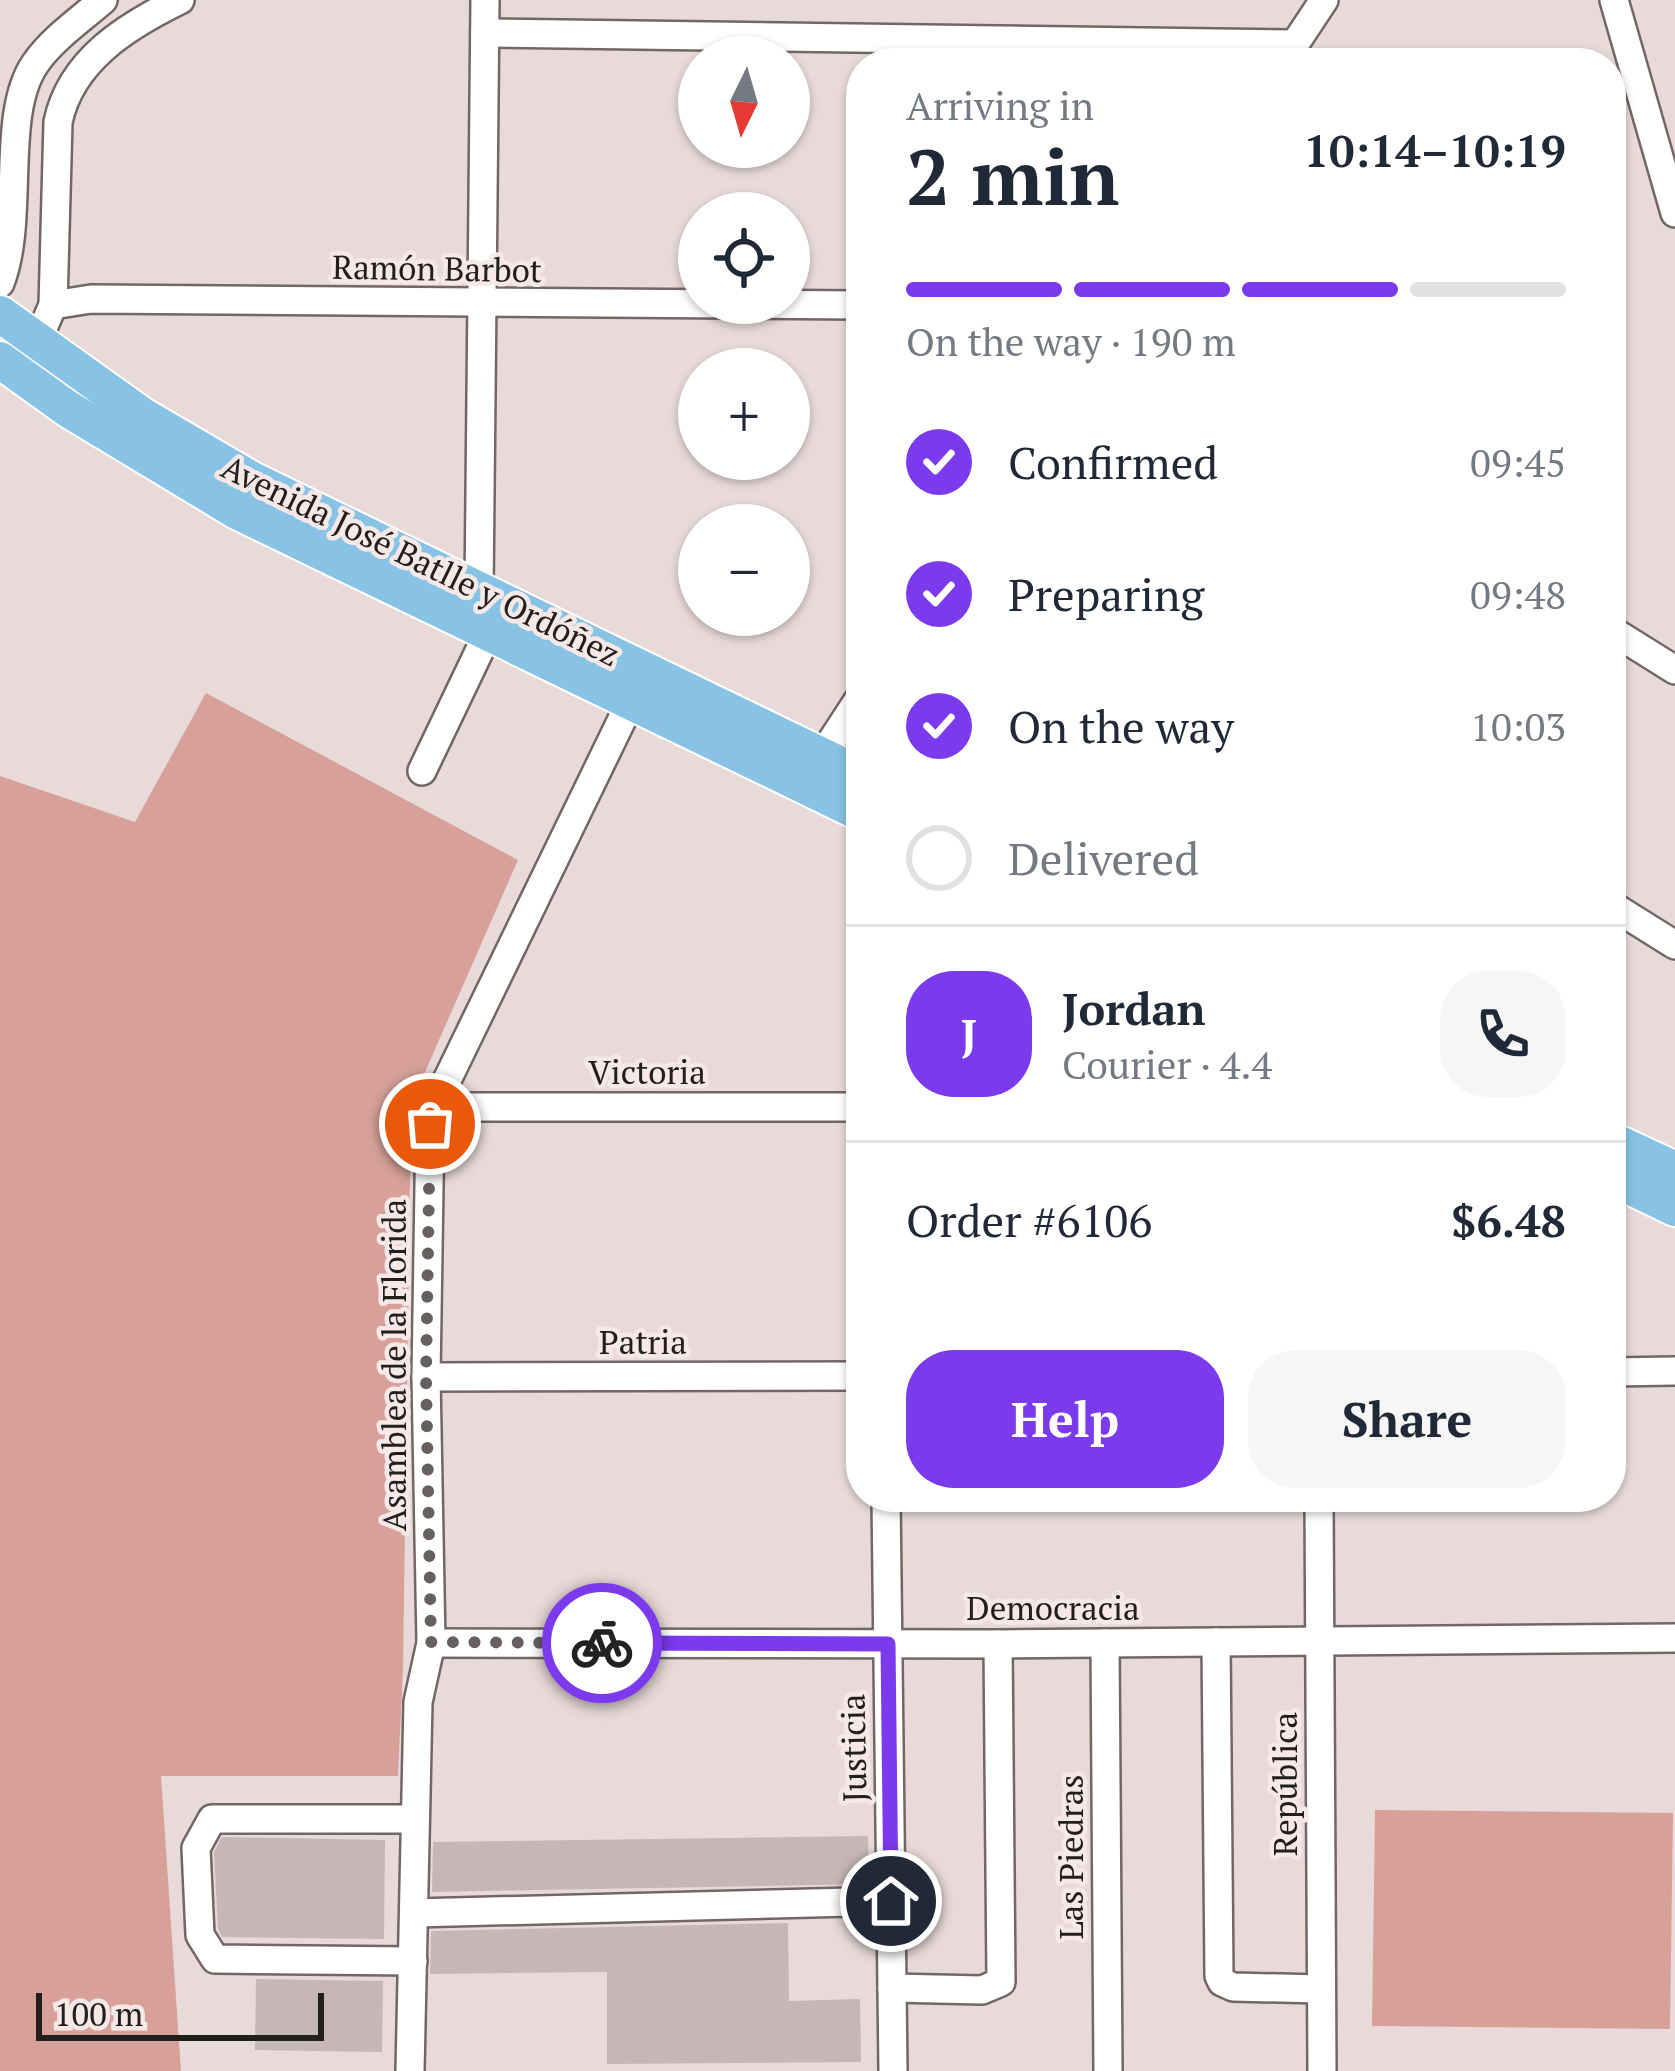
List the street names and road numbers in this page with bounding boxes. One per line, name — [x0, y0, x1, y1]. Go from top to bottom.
street label: Ramón Barbot — [332, 245, 542, 291]
street label: Avenida José Batlle y Ordóñez — [215, 445, 627, 675]
street label: Victoria — [588, 1050, 706, 1093]
street label: Asamblea de la Florida — [372, 1199, 415, 1531]
street label: Patria — [599, 1320, 687, 1363]
street label: Democracia — [966, 1586, 1140, 1629]
street label: Justicia — [831, 1693, 875, 1803]
street label: República — [1263, 1712, 1306, 1856]
street label: Las Piedras — [1049, 1774, 1092, 1940]

